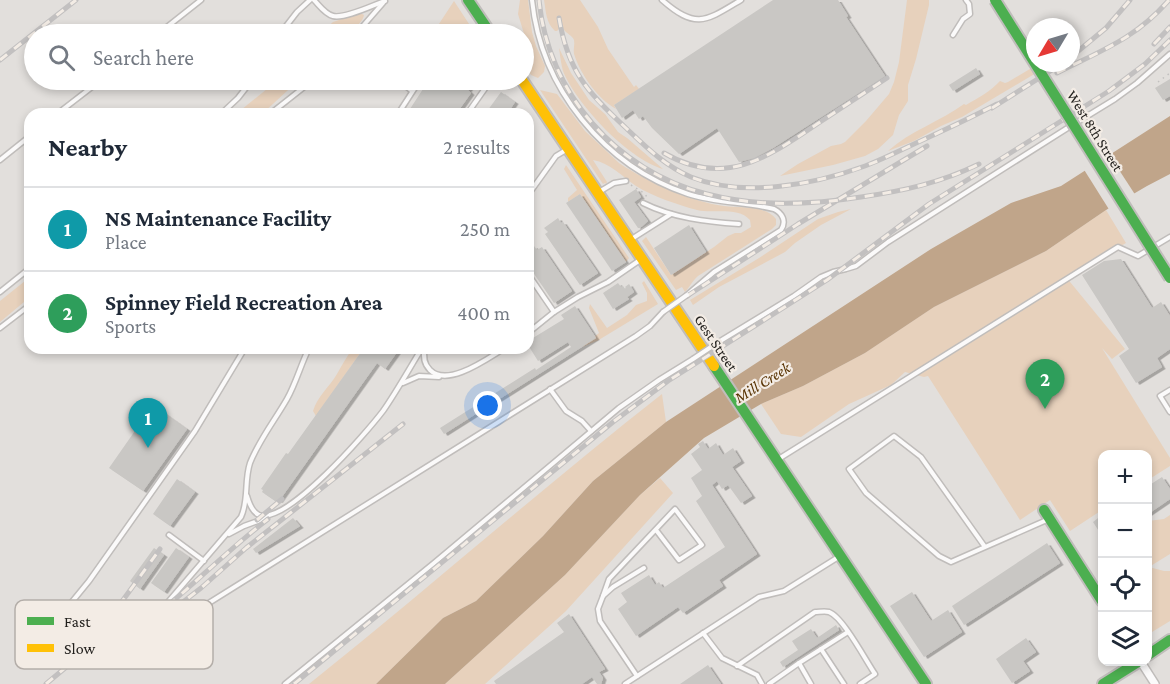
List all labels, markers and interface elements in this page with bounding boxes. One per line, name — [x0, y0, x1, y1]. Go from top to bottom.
north arrow — [1026, 18, 1080, 72]
search box — [24, 24, 534, 90]
icon: search — [45, 41, 78, 74]
text: Search here — [93, 45, 194, 70]
street label: West 8th Street — [1064, 88, 1127, 175]
text: Nearby — [48, 133, 127, 162]
text: 2 results — [443, 136, 510, 158]
text: NS Maintenance Facility — [105, 206, 331, 231]
text: 1 — [64, 218, 71, 240]
text: 250 m — [460, 218, 510, 240]
text: Place — [105, 231, 147, 253]
text: Spinney Field Recreation Area — [105, 290, 383, 315]
text: 2 — [62, 302, 73, 324]
text: 400 m — [457, 302, 510, 324]
street label: Gest Street — [691, 312, 741, 375]
text: Sports — [105, 315, 156, 337]
water label: Mill Creek — [731, 358, 794, 407]
pin: 2 — [1026, 360, 1064, 409]
your location — [473, 391, 502, 420]
pin: 1 — [128, 398, 168, 448]
map controls — [1098, 450, 1152, 666]
button: + — [1098, 450, 1152, 504]
button: − — [1098, 504, 1152, 558]
button: locate — [1098, 558, 1152, 612]
legend — [15, 600, 213, 669]
button: layers — [1098, 612, 1152, 666]
text: Fast — [64, 613, 91, 630]
text: Slow — [64, 640, 96, 657]

